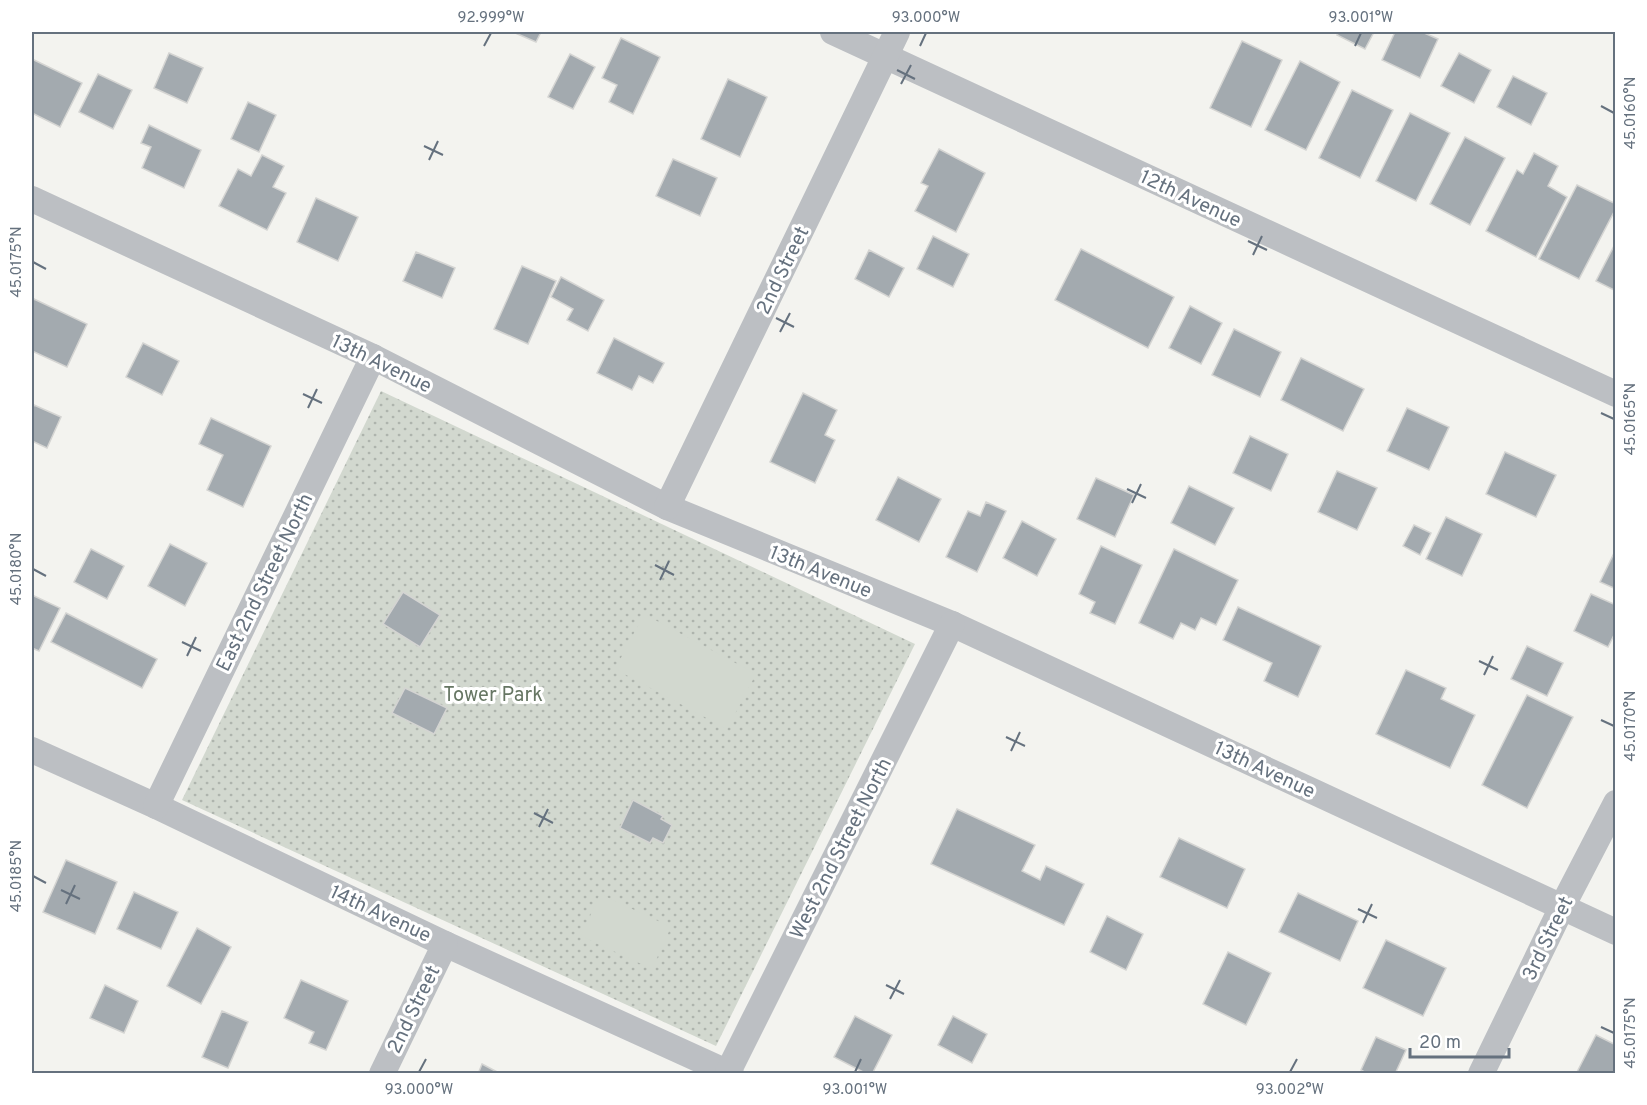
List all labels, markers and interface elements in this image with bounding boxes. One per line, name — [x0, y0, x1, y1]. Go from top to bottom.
text: 92.999°W — [457, 9, 525, 28]
text: 93.000°W — [892, 9, 960, 28]
text: 93.001°W — [1329, 9, 1393, 28]
text: 45.0160°N — [1622, 77, 1641, 149]
street label: 12th Avenue — [1135, 165, 1245, 235]
street label: 2nd Street — [751, 223, 816, 319]
text: 45.0175°N — [8, 226, 27, 298]
street label: 13th Avenue — [327, 329, 436, 400]
text: 45.0165°N — [1622, 383, 1641, 455]
street label: East 2nd Street North — [211, 489, 320, 676]
text: 45.0180°N — [8, 533, 27, 605]
street label: 13th Avenue — [765, 541, 875, 605]
park label: Tower Park — [443, 683, 543, 709]
text: 45.0170°N — [1622, 691, 1641, 761]
street label: 13th Avenue — [1210, 736, 1319, 805]
street label: West 2nd Street North — [785, 754, 899, 944]
text: 45.0185°N — [8, 840, 27, 912]
street label: 14th Avenue — [325, 880, 435, 950]
street label: 3rd Street — [1517, 893, 1580, 985]
street label: 2nd Street — [382, 962, 447, 1058]
text: 45.0175°N — [1622, 997, 1641, 1069]
scale bar — [1410, 1021, 1509, 1059]
text: 20 m — [1419, 1032, 1461, 1055]
text: 93.000°W — [385, 1081, 453, 1100]
text: 93.001°W — [823, 1081, 887, 1100]
text: 93.002°W — [1256, 1081, 1324, 1100]

